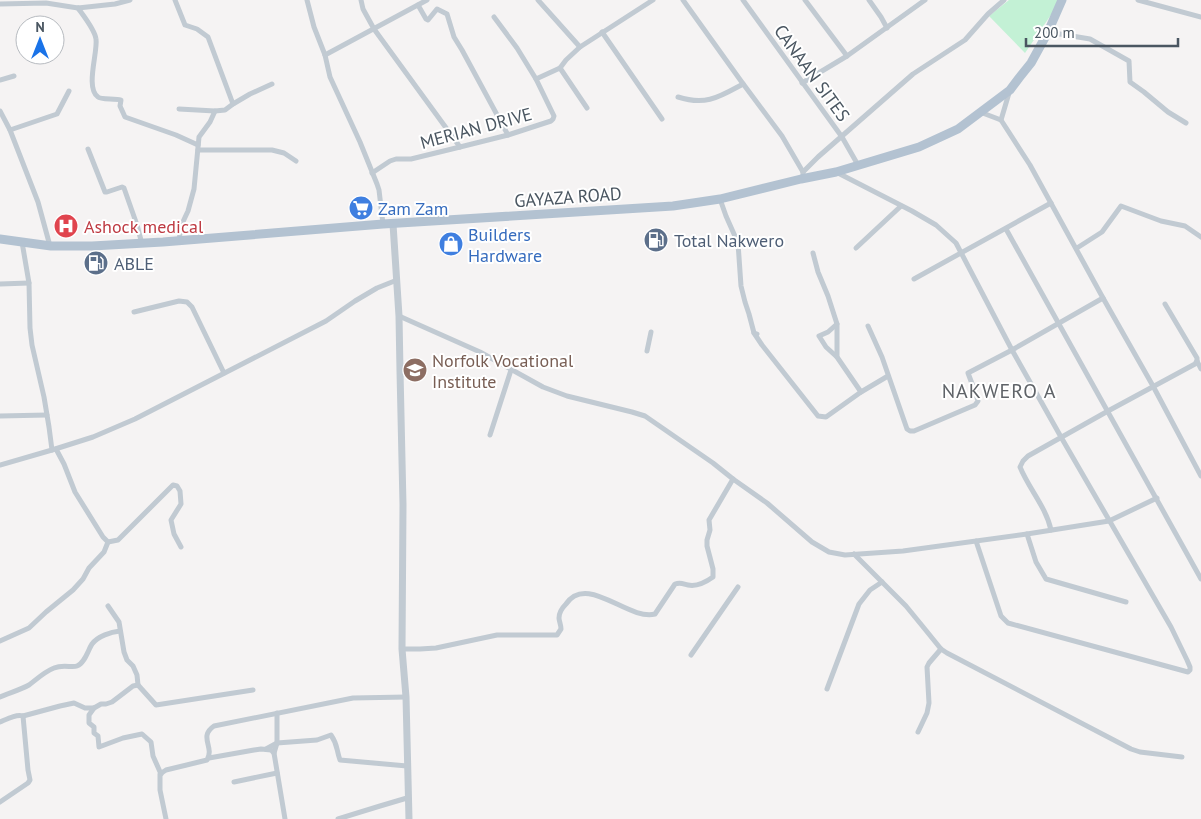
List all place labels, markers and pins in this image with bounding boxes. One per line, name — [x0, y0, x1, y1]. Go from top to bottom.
supermarket icon: Zam Zam — [348, 195, 374, 221]
place label: Zam Zam — [378, 197, 448, 220]
hospital icon: Ashock medical — [53, 213, 79, 239]
place label: Ashock medical — [84, 215, 204, 238]
place label: Builders Hardware — [468, 223, 542, 267]
fuel station icon: Total Nakwero — [643, 227, 669, 253]
place label: Total Nakwero — [674, 229, 784, 252]
shop icon: Builders Hardware — [438, 231, 464, 257]
fuel station icon: ABLE — [83, 250, 109, 276]
place label: ABLE — [114, 252, 154, 275]
place label: Norfolk Vocational Institute — [432, 349, 574, 393]
school or university icon: Norfolk Vocational Institute — [402, 357, 428, 383]

